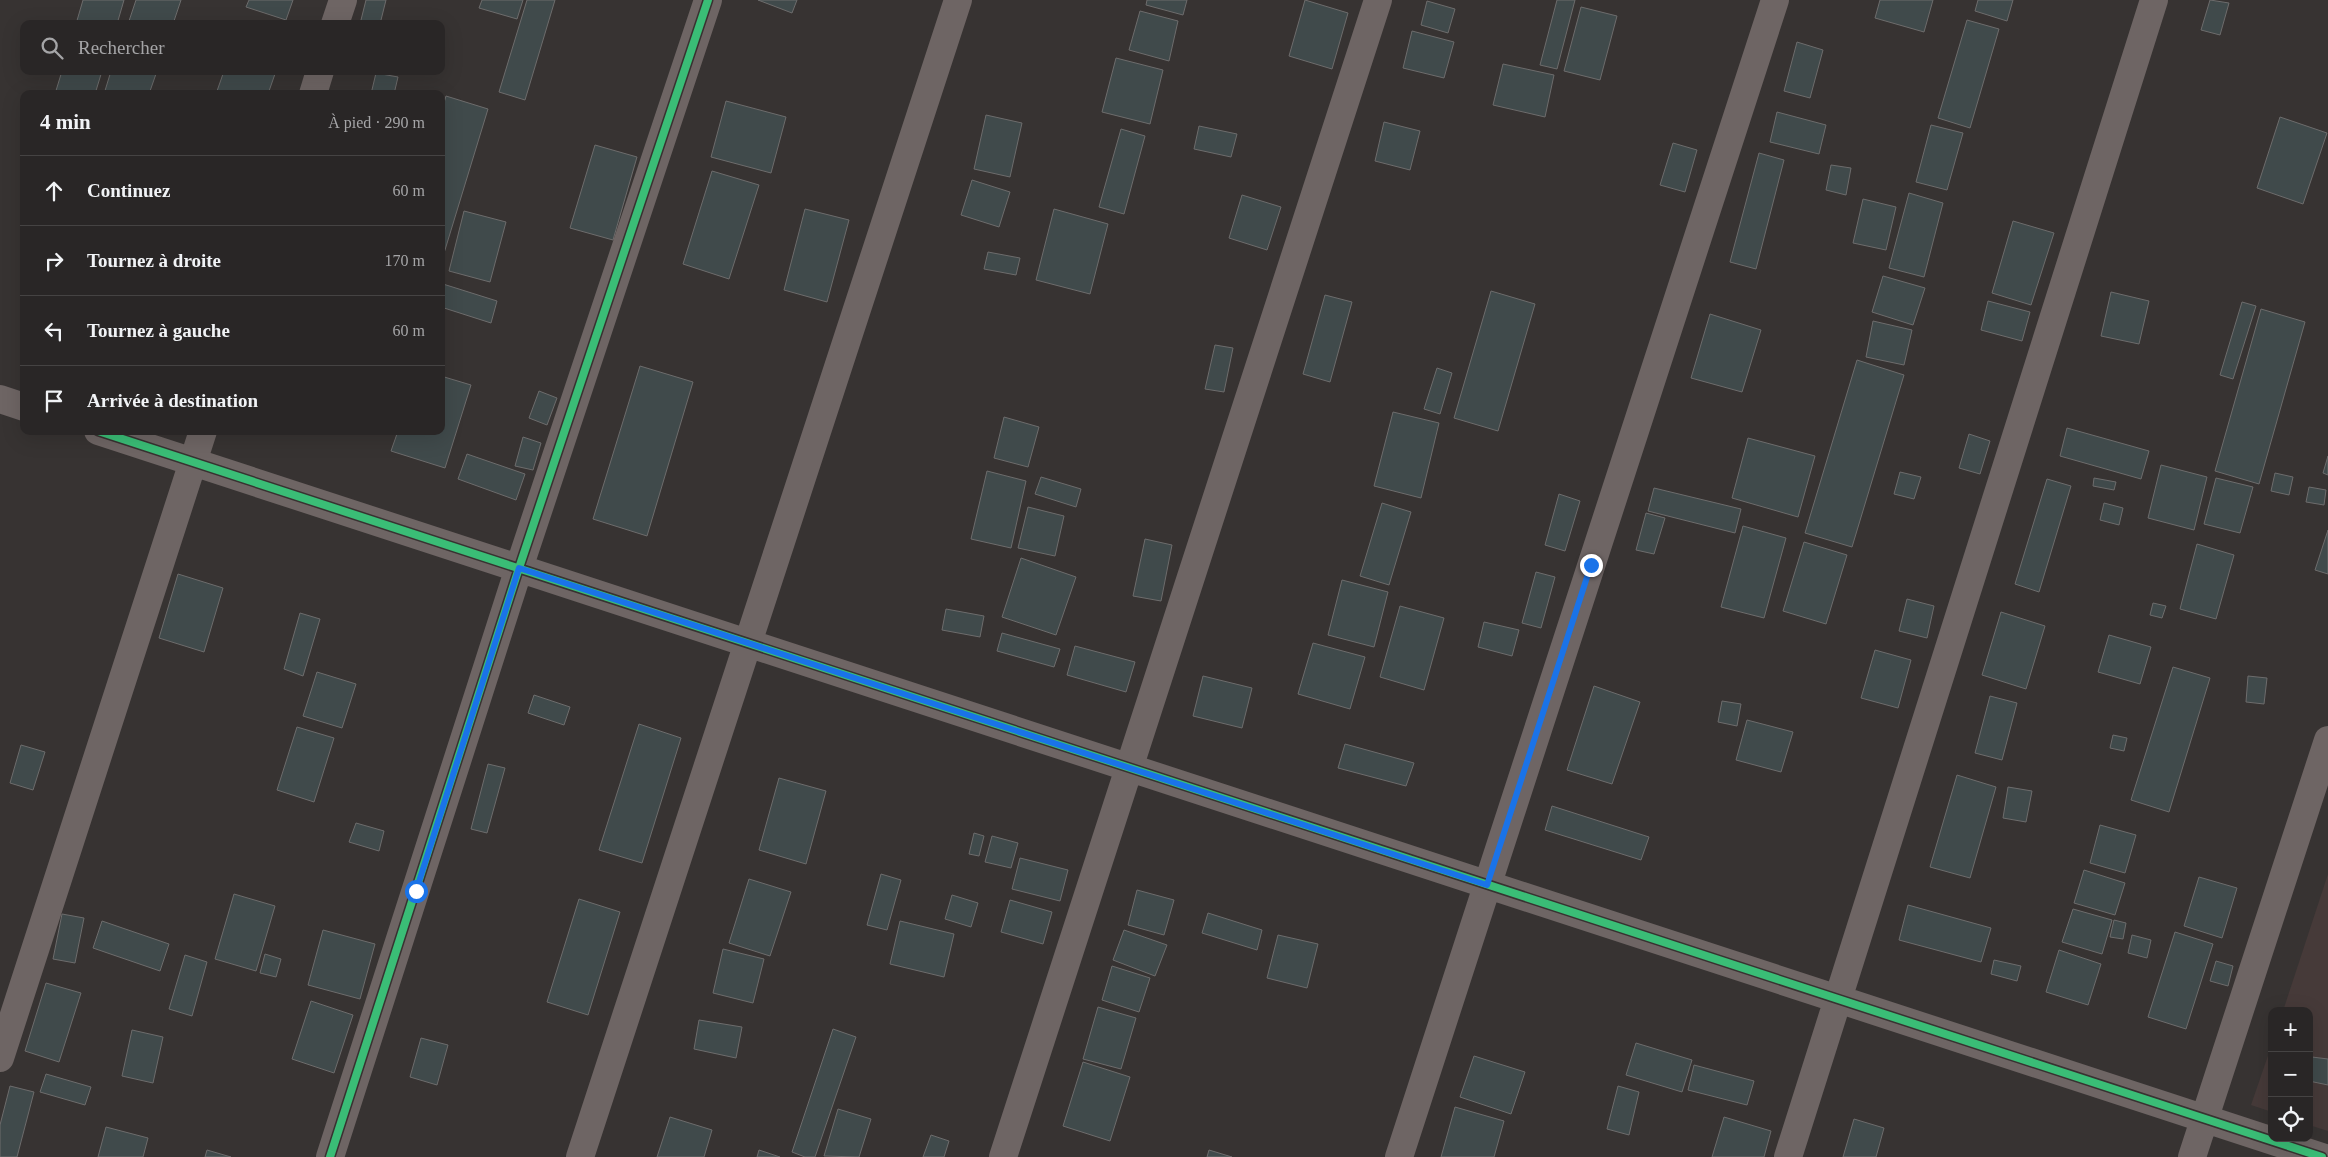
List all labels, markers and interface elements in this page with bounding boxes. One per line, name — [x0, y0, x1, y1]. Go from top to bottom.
search box — [20, 20, 445, 75]
icon: search — [38, 34, 66, 62]
text: Rechercher — [78, 37, 165, 58]
text: 4 min — [40, 110, 91, 134]
text: À pied · 290 m — [328, 114, 425, 131]
icon: ahead — [40, 177, 68, 205]
text: Continuez — [87, 180, 170, 201]
text: 60 m — [393, 182, 425, 199]
icon: right — [40, 247, 68, 275]
text: Tournez à droite — [87, 250, 221, 271]
text: 170 m — [385, 252, 425, 269]
icon: left — [40, 317, 68, 345]
text: Tournez à gauche — [87, 320, 230, 341]
text: 60 m — [393, 322, 425, 339]
icon: arrive — [40, 387, 68, 415]
text: Arrivée à destination — [87, 390, 258, 411]
route end — [1580, 554, 1603, 577]
route start — [405, 880, 428, 903]
map controls — [2268, 1007, 2313, 1142]
button: + — [2268, 1007, 2313, 1052]
button: − — [2268, 1052, 2313, 1097]
button: locate — [2268, 1097, 2313, 1142]

